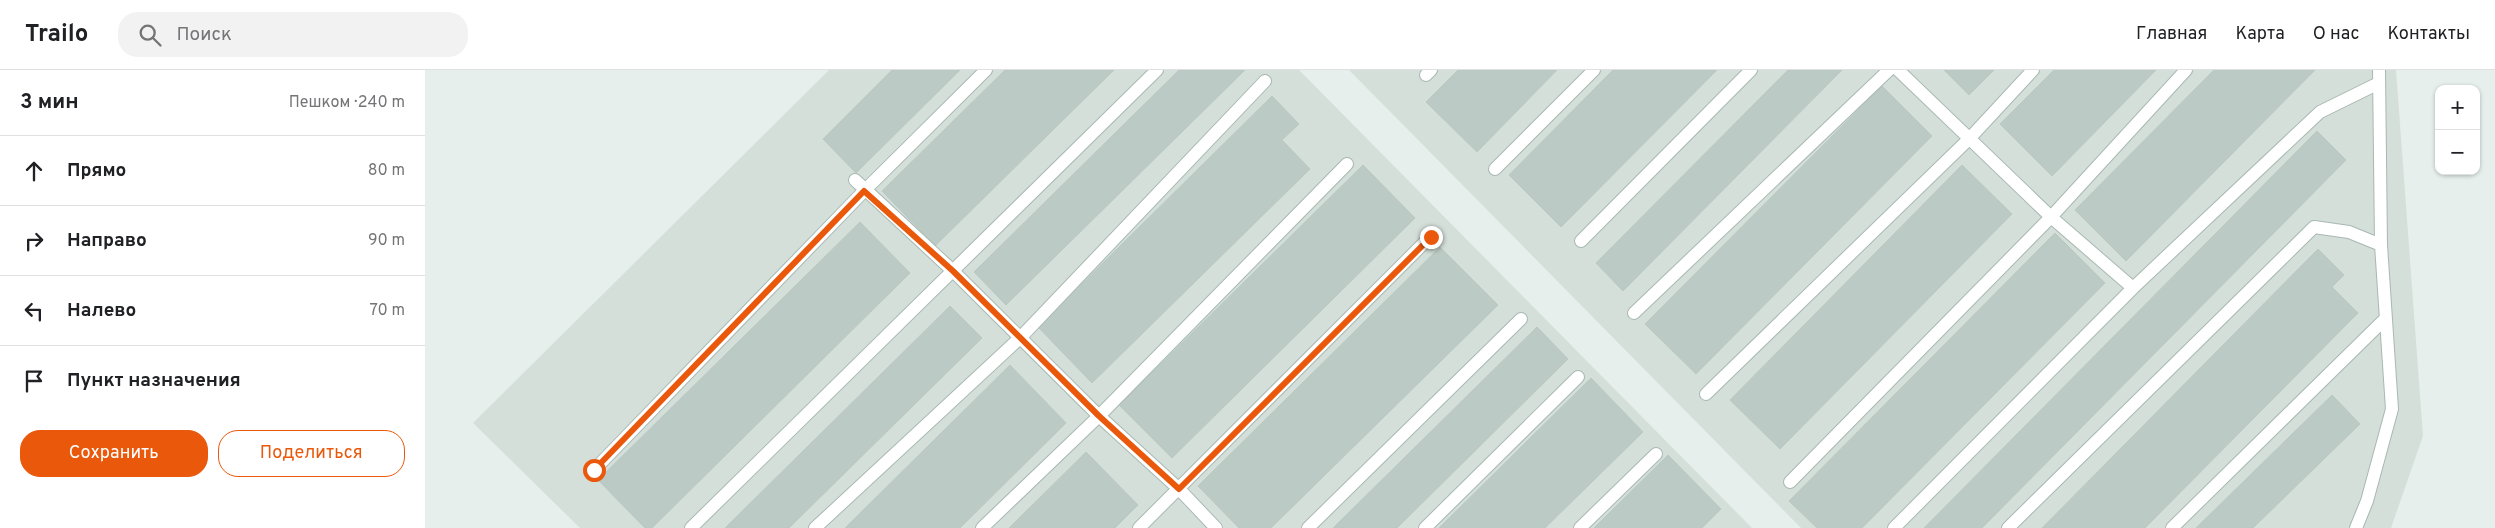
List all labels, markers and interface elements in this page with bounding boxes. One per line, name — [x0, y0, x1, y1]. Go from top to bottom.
search box — [118, 12, 468, 57]
text: Trailo — [25, 20, 88, 50]
icon: search — [136, 21, 164, 49]
text: Поиск — [176, 23, 232, 47]
text: Главная — [2136, 23, 2207, 46]
text: Карта — [2235, 23, 2285, 46]
text: О нас — [2313, 23, 2359, 46]
text: Контакты — [2387, 23, 2470, 46]
map controls — [2435, 85, 2480, 175]
button: + — [2435, 85, 2480, 130]
text: 3 мин — [20, 89, 79, 116]
text: Пешком · 240 m — [289, 93, 405, 113]
button: − — [2435, 130, 2480, 175]
icon: ahead — [20, 157, 48, 185]
text: Прямо — [67, 159, 126, 183]
text: 80 m — [368, 161, 405, 181]
route end — [1420, 226, 1443, 249]
icon: right — [20, 227, 48, 255]
text: Направо — [67, 229, 147, 253]
text: 90 m — [368, 231, 405, 251]
icon: left — [20, 297, 48, 325]
text: Налево — [67, 299, 136, 323]
text: 70 m — [370, 301, 405, 321]
icon: arrive — [20, 367, 48, 395]
text: Пункт назначения — [67, 369, 241, 393]
button: Сохранить — [20, 430, 208, 477]
button: Поделиться — [218, 430, 405, 477]
route start — [583, 459, 606, 482]

